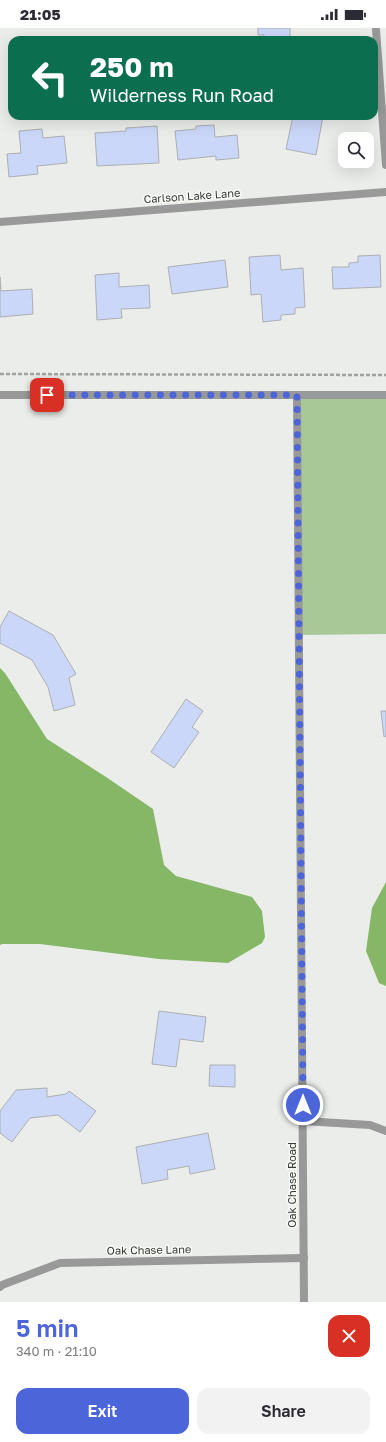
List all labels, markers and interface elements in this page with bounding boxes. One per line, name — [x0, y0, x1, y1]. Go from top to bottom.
text: 21:05 — [20, 5, 61, 23]
text: 250 m — [90, 50, 174, 83]
icon: left — [24, 52, 76, 104]
text: Wilderness Run Road — [90, 84, 274, 106]
map controls — [338, 132, 374, 168]
button: search — [338, 132, 374, 168]
street label: Carlson Lake Lane — [143, 186, 241, 205]
pin — [30, 378, 64, 412]
icon: arrive — [36, 384, 58, 406]
position arrow — [282, 1084, 324, 1126]
street label: Oak Chase Road — [285, 1142, 298, 1228]
street label: Oak Chase Lane — [107, 1242, 191, 1257]
text: 5 min — [16, 1313, 78, 1342]
button: close — [328, 1315, 370, 1357]
text: 340 m · 21:10 — [16, 1343, 97, 1359]
button: Exit — [16, 1388, 189, 1434]
button: Share — [197, 1388, 370, 1434]

